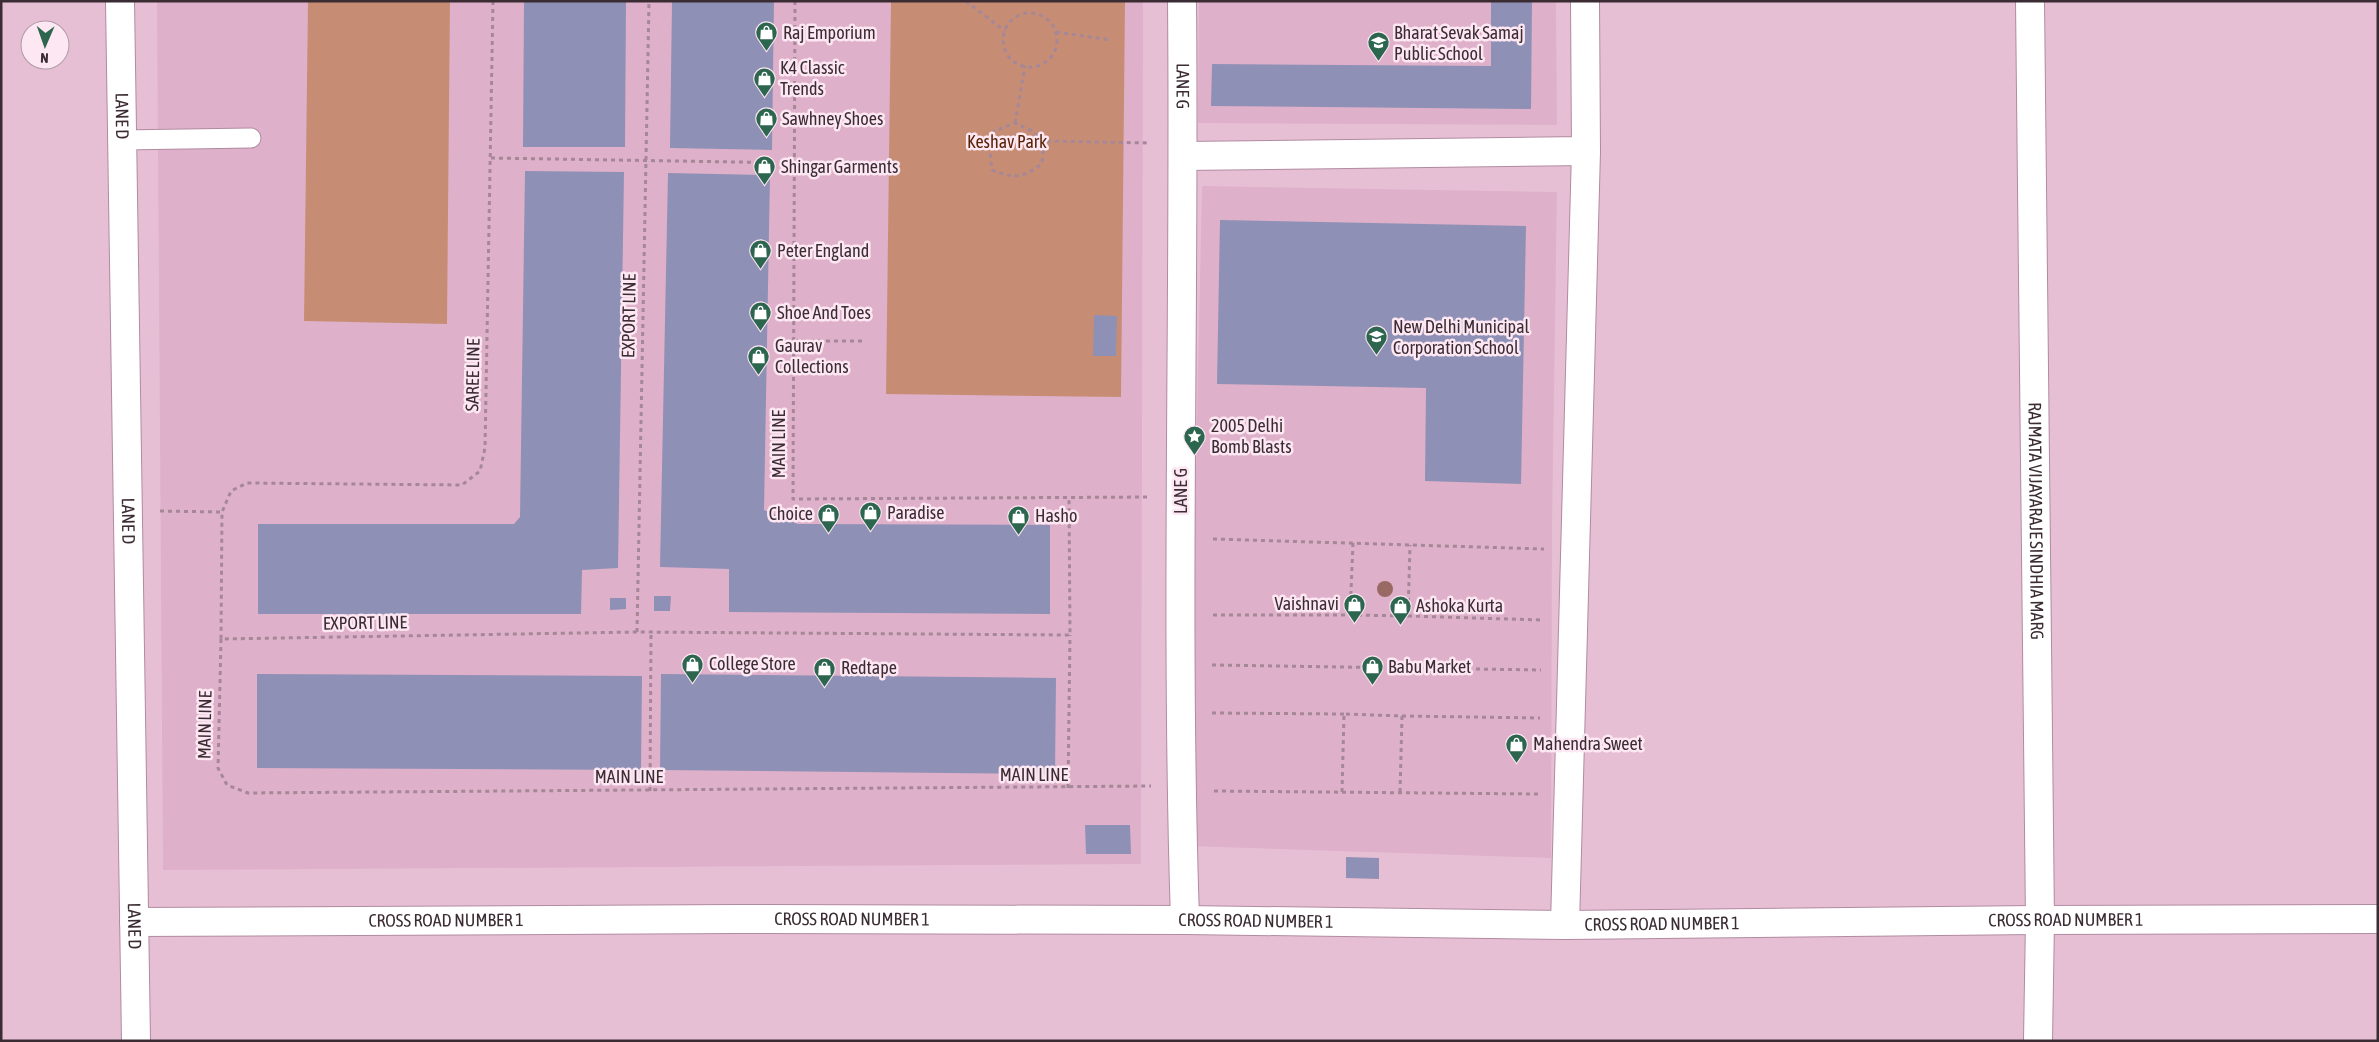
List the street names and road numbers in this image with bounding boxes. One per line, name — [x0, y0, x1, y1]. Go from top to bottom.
street label: LANE G — [1172, 63, 1194, 109]
street label: LANE D — [111, 92, 133, 139]
street label: EXPORT LINE — [617, 273, 640, 358]
street label: SAREE LINE — [461, 338, 484, 412]
street label: RAJMATA VIJAYARAJE SINDHIA MARG — [2024, 402, 2048, 640]
street label: MAIN LINE — [768, 409, 789, 478]
street label: LANE G — [1170, 468, 1191, 514]
street label: LANE D — [118, 497, 139, 544]
street label: EXPORT LINE — [323, 611, 408, 634]
street label: MAIN LINE — [193, 690, 216, 759]
street label: MAIN LINE — [1000, 764, 1069, 785]
street label: MAIN LINE — [595, 766, 664, 787]
street label: LANE D — [124, 902, 146, 949]
street label: CROSS ROAD NUMBER 1 — [774, 908, 930, 929]
street label: CROSS ROAD NUMBER 1 — [368, 909, 524, 931]
street label: CROSS ROAD NUMBER 1 — [1178, 909, 1334, 932]
street label: CROSS ROAD NUMBER 1 — [1988, 909, 2144, 931]
street label: CROSS ROAD NUMBER 1 — [1584, 912, 1740, 935]

